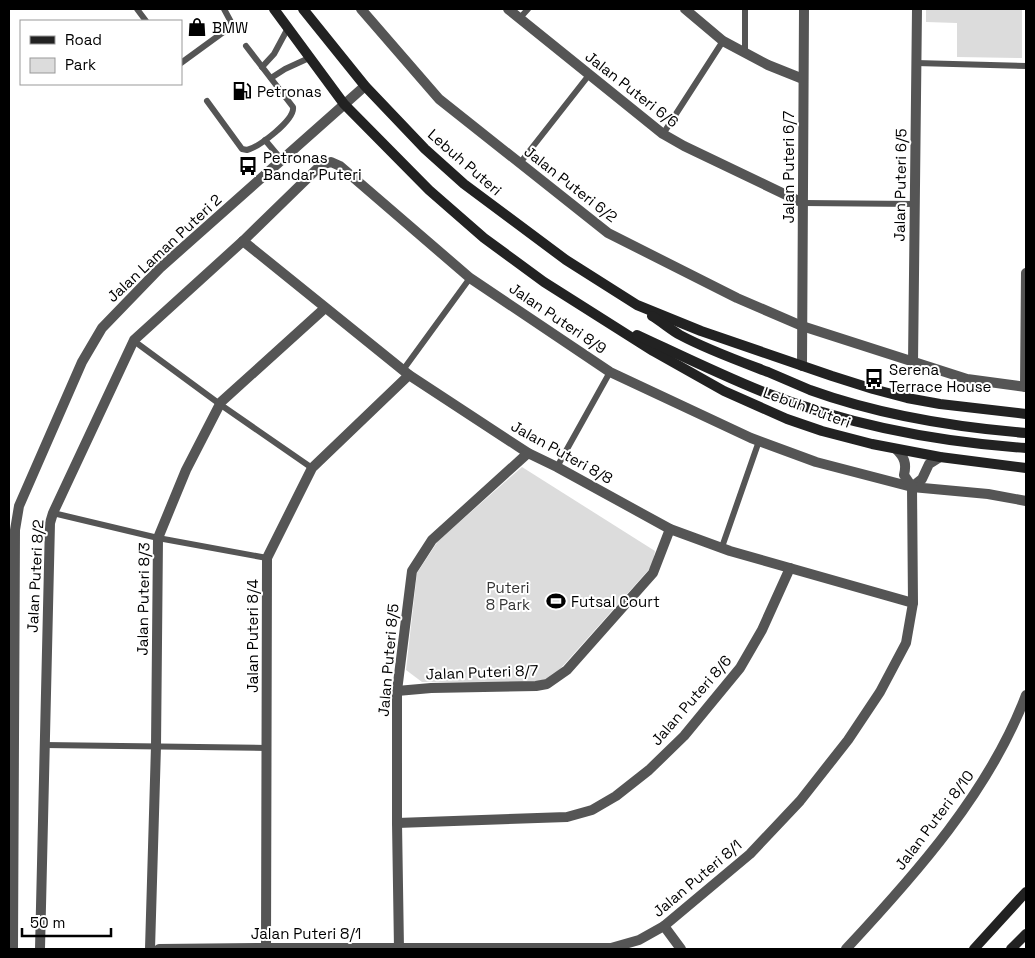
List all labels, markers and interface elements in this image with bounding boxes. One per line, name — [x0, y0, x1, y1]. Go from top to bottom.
shop icon: BMW — [186, 16, 208, 38]
place label: BMW — [212, 18, 248, 37]
legend — [20, 20, 182, 85]
text: Road — [65, 30, 102, 49]
street label: Jalan Puteri 6/6 — [582, 47, 682, 131]
text: Park — [65, 55, 96, 74]
fuel station icon: Petronas — [231, 80, 253, 102]
place label: Petronas — [257, 82, 322, 101]
street label: Jalan Puteri 6/7 — [779, 111, 798, 223]
street label: Lebuh Puteri — [424, 125, 506, 199]
street label: Jalan Puteri 6/5 — [890, 128, 910, 242]
street label: Jalan Puteri 6/2 — [521, 142, 621, 226]
place label: Petronas Bandar Puteri — [263, 148, 362, 184]
bus stop icon: Petronas Bandar Puteri — [237, 155, 259, 177]
street label: Jalan Laman Puteri 2 — [103, 190, 225, 306]
street label: Jalan Puteri 8/9 — [506, 278, 610, 358]
place label: Serena Terrace House — [889, 360, 992, 396]
bus stop icon: Serena Terrace House — [863, 367, 885, 389]
street label: Lebuh Puteri — [761, 382, 853, 432]
street label: Jalan Puteri 8/8 — [508, 416, 616, 488]
street label: Jalan Puteri 8/2 — [23, 519, 47, 633]
street label: Jalan Puteri 8/3 — [133, 542, 153, 656]
park label: Puteri 8 Park — [486, 578, 530, 614]
street label: Jalan Puteri 8/4 — [243, 579, 262, 693]
sports icon: Futsal Court — [545, 590, 567, 612]
place label: Futsal Court — [571, 592, 660, 611]
street label: Jalan Puteri 8/5 — [374, 603, 402, 717]
street label: Jalan Puteri 8/6 — [647, 651, 735, 749]
street label: Jalan Puteri 8/7 — [425, 661, 539, 683]
street label: Jalan Puteri 8/10 — [890, 766, 978, 874]
street label: Jalan Puteri 8/1 — [649, 835, 745, 921]
scale bar — [22, 906, 111, 938]
text: 50 m — [30, 913, 65, 932]
street label: Jalan Puteri 8/1 — [251, 924, 361, 943]

